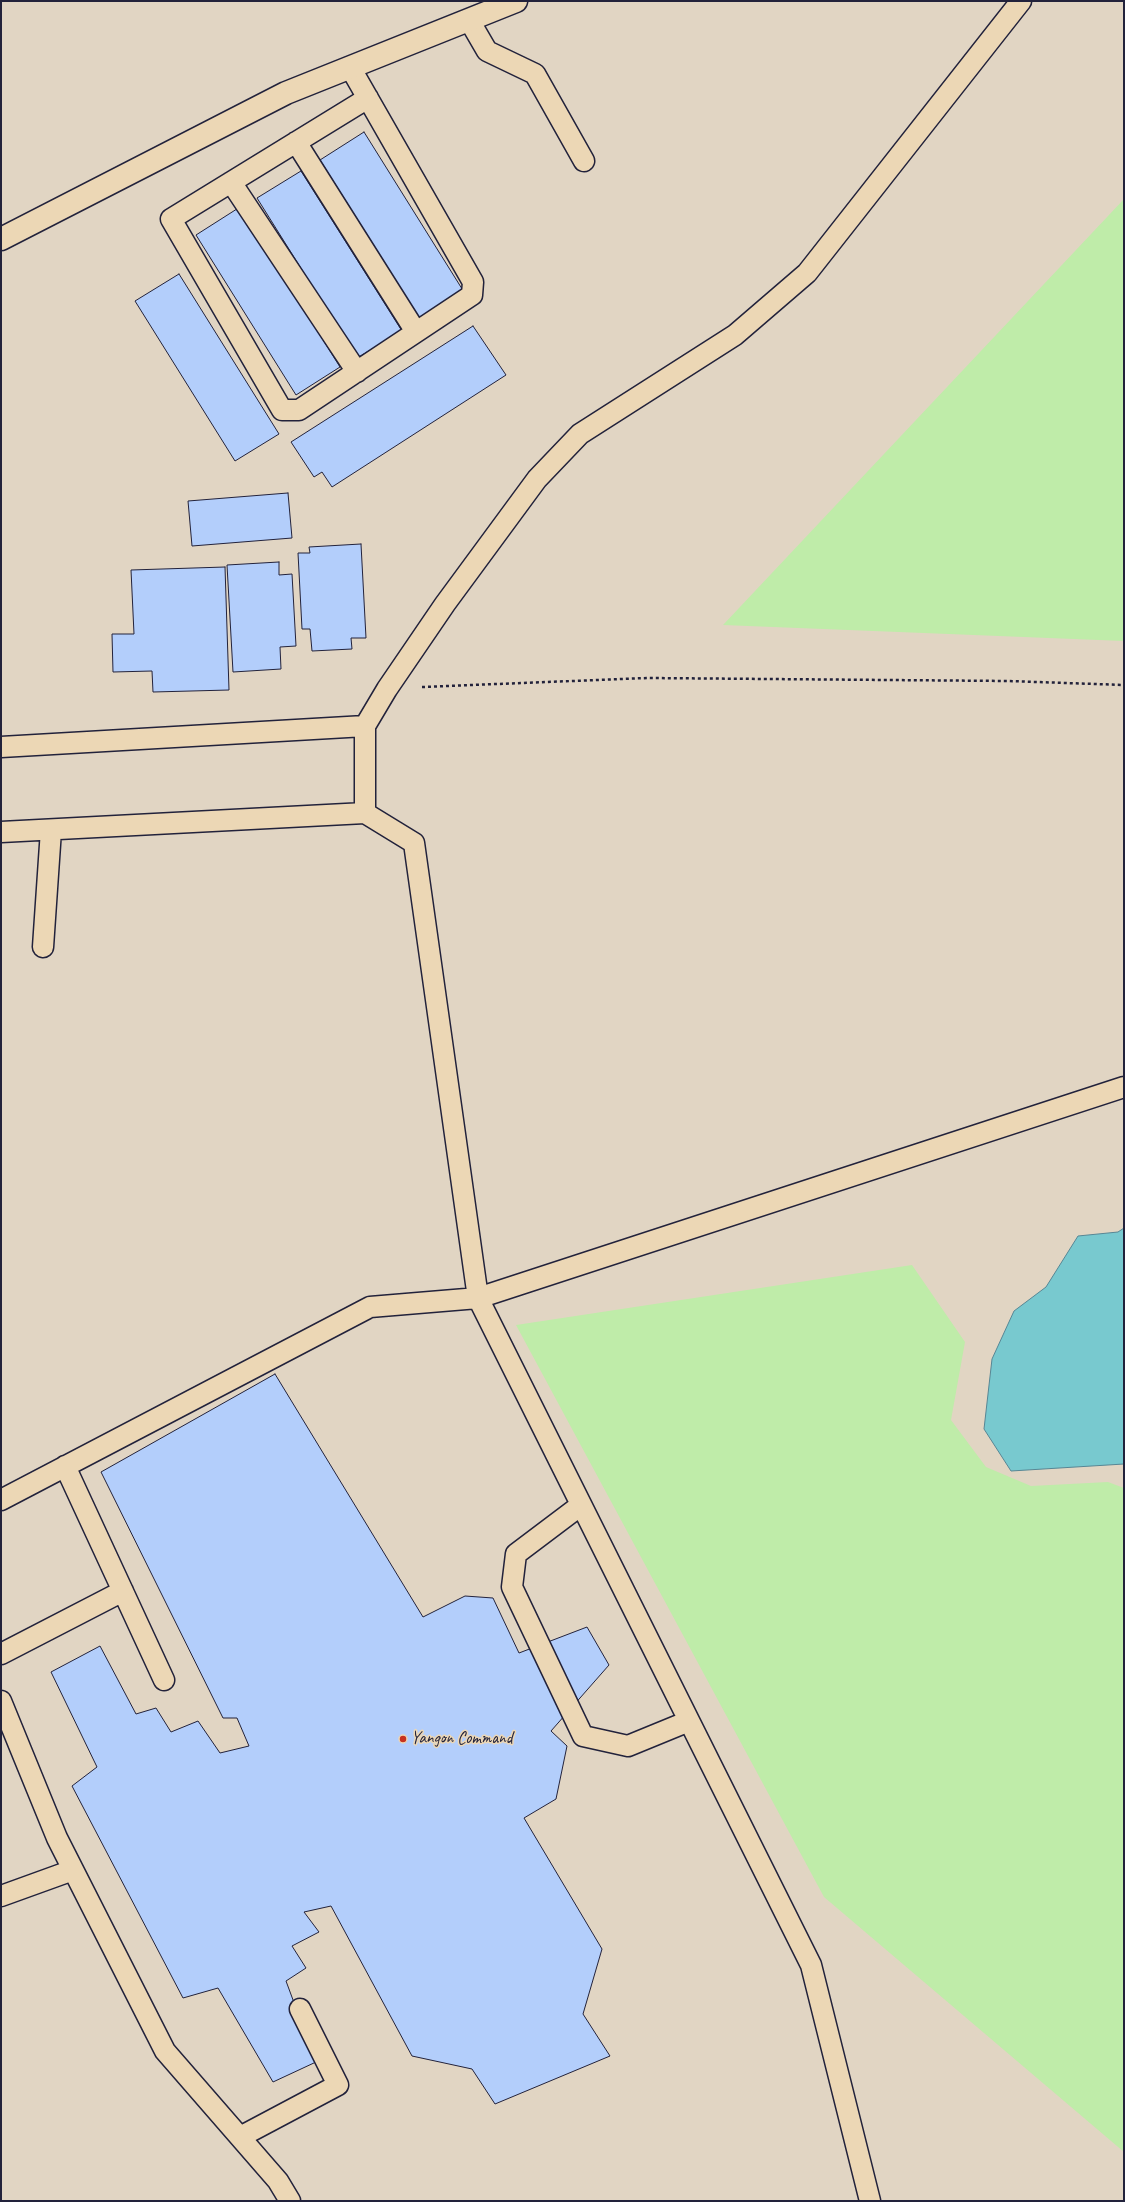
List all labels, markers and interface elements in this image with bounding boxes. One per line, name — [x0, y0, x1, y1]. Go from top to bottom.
place label: Yangon Command — [411, 1729, 512, 1749]
marker: Yangon Command — [398, 1734, 408, 1744]

